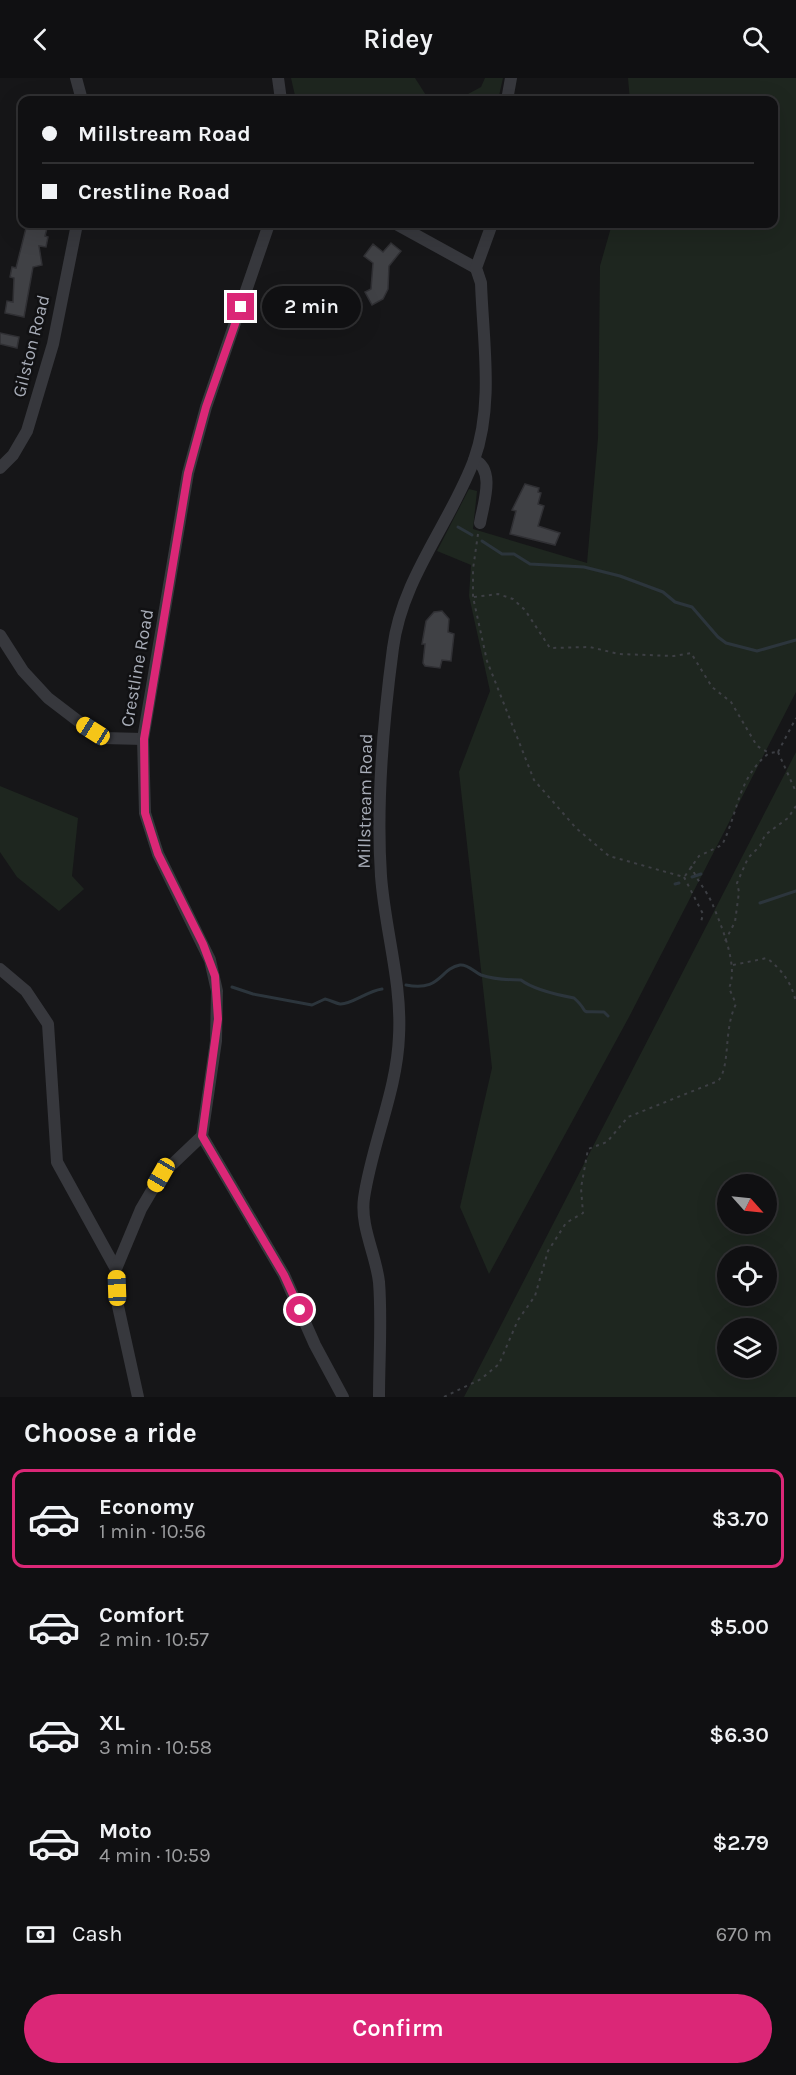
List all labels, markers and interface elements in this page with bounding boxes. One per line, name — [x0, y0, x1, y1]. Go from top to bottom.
icon: back — [24, 23, 57, 56]
text: Ridey — [363, 23, 433, 55]
icon: search — [739, 23, 772, 56]
text: Millstream Road — [78, 121, 251, 147]
text: Crestline Road — [78, 179, 230, 205]
callout: 2 min — [262, 286, 361, 328]
street label: Gilston Road — [8, 293, 54, 399]
route end — [227, 293, 254, 320]
text: 2 min — [284, 295, 339, 318]
street label: Crestline Road — [116, 607, 158, 729]
car — [73, 714, 113, 748]
street label: Millstream Road — [353, 733, 377, 869]
car — [144, 1155, 178, 1195]
north arrow — [717, 1174, 777, 1234]
map controls — [717, 1174, 777, 1378]
button: locate — [717, 1246, 777, 1306]
car — [107, 1270, 127, 1306]
route start — [286, 1296, 313, 1323]
button: layers — [717, 1318, 777, 1378]
text: Choose a ride — [24, 1417, 197, 1449]
icon: car — [27, 1492, 81, 1546]
text: Economy — [99, 1494, 194, 1520]
text: $3.70 — [712, 1506, 769, 1532]
text: 1 min · 10:56 — [99, 1520, 206, 1543]
icon: car — [27, 1600, 81, 1654]
text: Comfort — [99, 1602, 184, 1628]
text: $5.00 — [710, 1614, 769, 1640]
text: 2 min · 10:57 — [99, 1628, 209, 1651]
icon: car — [27, 1708, 81, 1762]
text: XL — [99, 1710, 125, 1736]
text: $6.30 — [709, 1722, 769, 1748]
text: 3 min · 10:58 — [99, 1736, 212, 1759]
icon: car — [27, 1816, 81, 1870]
text: Moto — [99, 1818, 152, 1844]
text: $2.79 — [713, 1830, 769, 1856]
text: 4 min · 10:59 — [99, 1844, 211, 1867]
icon: cash — [24, 1918, 57, 1951]
text: Cash — [72, 1921, 122, 1947]
text: 670 m — [716, 1923, 772, 1946]
button: Confirm — [24, 1994, 772, 2063]

